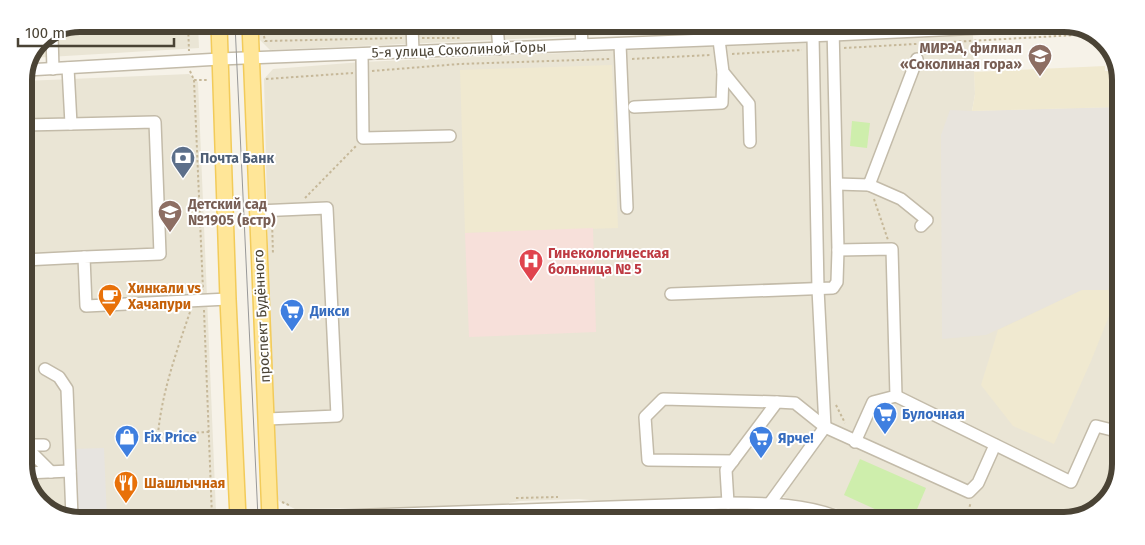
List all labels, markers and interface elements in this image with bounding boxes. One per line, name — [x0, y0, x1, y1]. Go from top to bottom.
scale bar — [18, 15, 174, 47]
text: 100 m — [25, 24, 65, 42]
street label: 5-я улица Соколиной Горы — [371, 38, 547, 62]
place label: МИРЭА, филиал «Соколиная гора» — [900, 40, 1022, 73]
school or university icon: МИРЭА, филиал «Соколиная гора» — [1027, 43, 1053, 77]
bank icon: Почта Банк — [170, 145, 196, 179]
place label: Почта Банк — [200, 150, 274, 167]
place label: Детский сад №1905 (встр) — [187, 196, 276, 229]
school or university icon: Детский сад №1905 (встр) — [157, 199, 183, 233]
place label: Гинекологическая больница № 5 — [548, 245, 669, 278]
hospital icon: Гинекологическая больница № 5 — [518, 248, 544, 282]
street label: проспект Будённого — [250, 249, 274, 383]
place label: Хинкали vs Хачапури — [127, 280, 201, 313]
cafe icon: Хинкали vs Хачапури — [97, 283, 123, 317]
supermarket icon: Дикси — [279, 298, 305, 332]
place label: Дикси — [309, 303, 350, 320]
supermarket icon: Булочная — [872, 401, 898, 435]
place label: Булочная — [902, 406, 965, 423]
shop icon: Fix Price — [114, 424, 140, 458]
supermarket icon: Ярче! — [748, 425, 774, 459]
place label: Fix Price — [144, 429, 197, 446]
place label: Ярче! — [778, 430, 814, 447]
restaurant icon: Шашлычная — [113, 470, 139, 504]
place label: Шашлычная — [144, 475, 225, 492]

